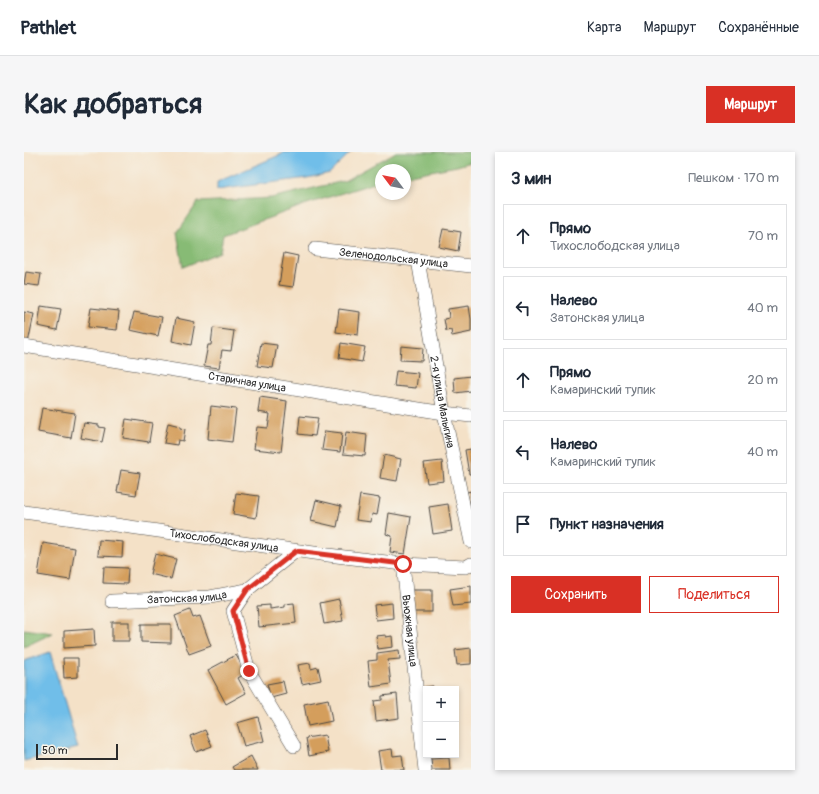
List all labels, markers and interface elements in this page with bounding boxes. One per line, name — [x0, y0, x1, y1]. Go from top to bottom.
text: Pathlet — [20, 16, 76, 40]
text: Карта — [587, 19, 622, 36]
text: Маршрут — [644, 19, 696, 36]
text: Сохранённые — [718, 19, 799, 36]
button: Маршрут — [706, 86, 795, 123]
text: Как добраться — [24, 87, 202, 122]
north arrow — [375, 164, 411, 200]
text: 3 мин — [511, 168, 551, 189]
text: Пешком · 170 m — [688, 170, 779, 186]
text: Прямо — [550, 219, 591, 238]
icon: ahead — [512, 225, 534, 247]
text: 70 m — [748, 228, 778, 244]
text: Тихослободская улица — [550, 238, 680, 254]
street label: Зеленодольская улица — [338, 245, 449, 270]
text: Налево — [550, 291, 597, 310]
icon: left — [512, 297, 534, 319]
text: 40 m — [747, 300, 778, 316]
text: Затонская улица — [550, 310, 644, 326]
street label: 2-я улица Малыгина — [428, 355, 458, 449]
text: Прямо — [550, 363, 591, 382]
street label: Старичная улица — [207, 369, 287, 394]
icon: ahead — [512, 369, 534, 391]
text: 20 m — [747, 372, 778, 388]
text: Камаринский тупик — [550, 382, 656, 398]
text: Налево — [550, 435, 597, 454]
icon: left — [512, 441, 534, 463]
text: 40 m — [747, 444, 778, 460]
text: Камаринский тупик — [550, 454, 656, 470]
icon: arrive — [512, 513, 534, 535]
text: Пункт назначения — [550, 515, 664, 534]
street label: Тихослободская улица — [169, 526, 279, 554]
route start — [394, 555, 412, 573]
button: Сохранить — [511, 576, 641, 613]
button: Поделиться — [649, 576, 779, 613]
street label: Затонская улица — [147, 587, 228, 606]
street label: Вьюжная улица — [400, 594, 420, 667]
route end — [240, 662, 258, 680]
map controls — [423, 686, 459, 758]
button: + — [423, 686, 459, 722]
button: − — [423, 722, 459, 758]
scale bar — [36, 742, 118, 761]
text: 50 m — [42, 744, 68, 757]

